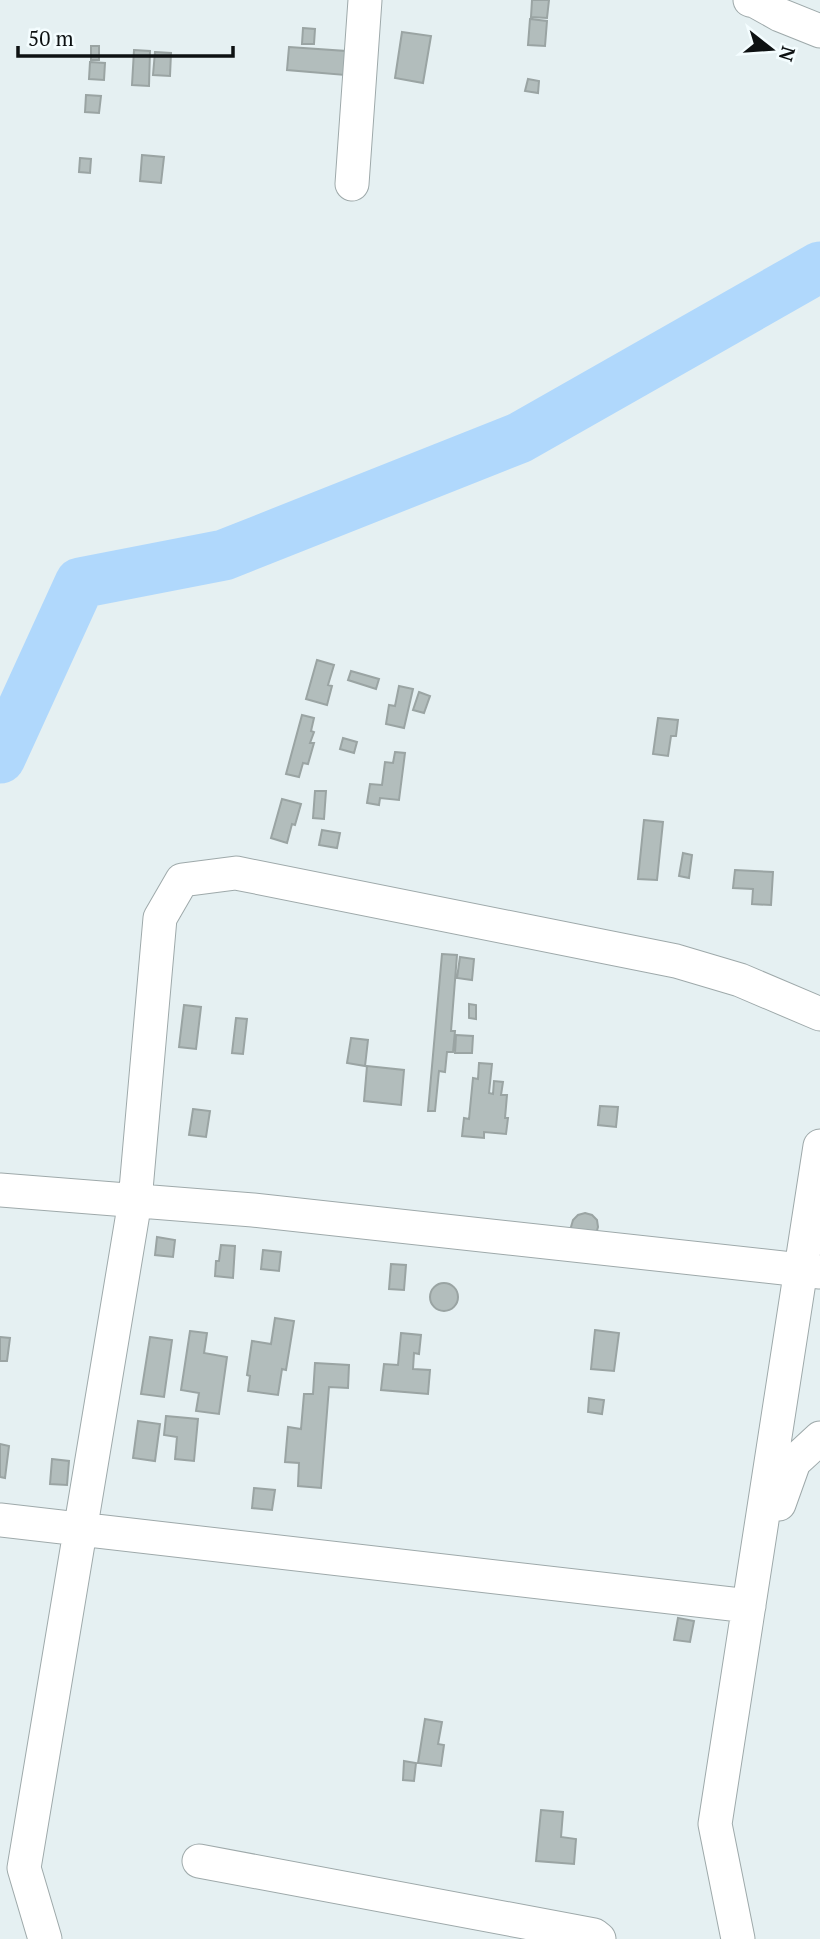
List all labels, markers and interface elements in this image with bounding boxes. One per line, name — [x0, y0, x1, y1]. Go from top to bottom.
scale bar — [18, 14, 233, 58]
north arrow — [736, 14, 806, 84]
text: 50 m — [28, 24, 74, 52]
text: N — [774, 44, 802, 65]

